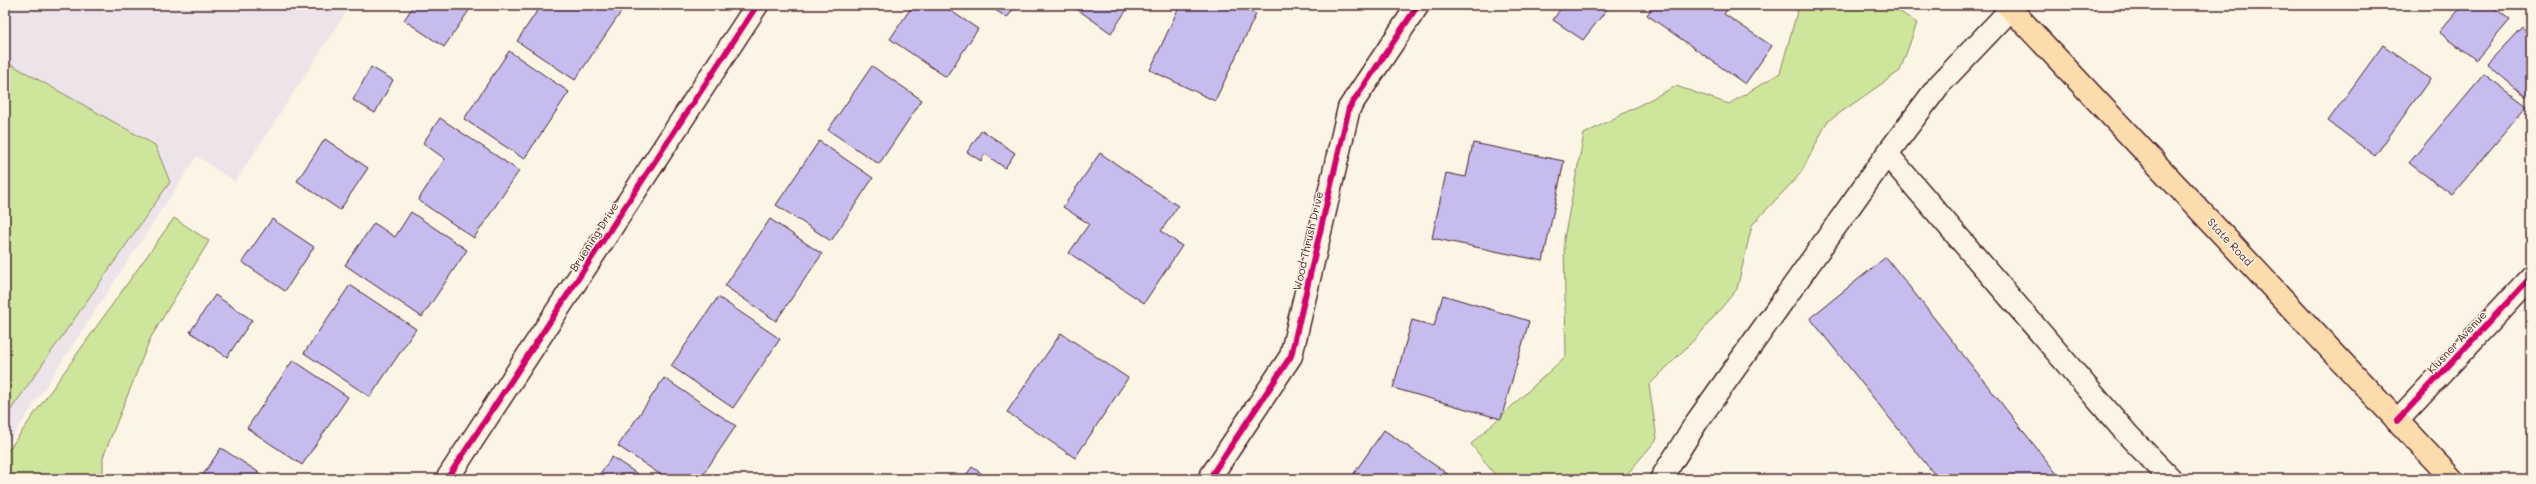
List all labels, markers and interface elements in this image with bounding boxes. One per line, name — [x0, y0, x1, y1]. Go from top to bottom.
street label: Wood Thrush Drive — [1289, 190, 1326, 292]
street label: Bruening Drive — [566, 199, 622, 274]
street label: State Road — [2204, 214, 2256, 269]
street label: Klusner Avenue — [2424, 307, 2490, 376]

